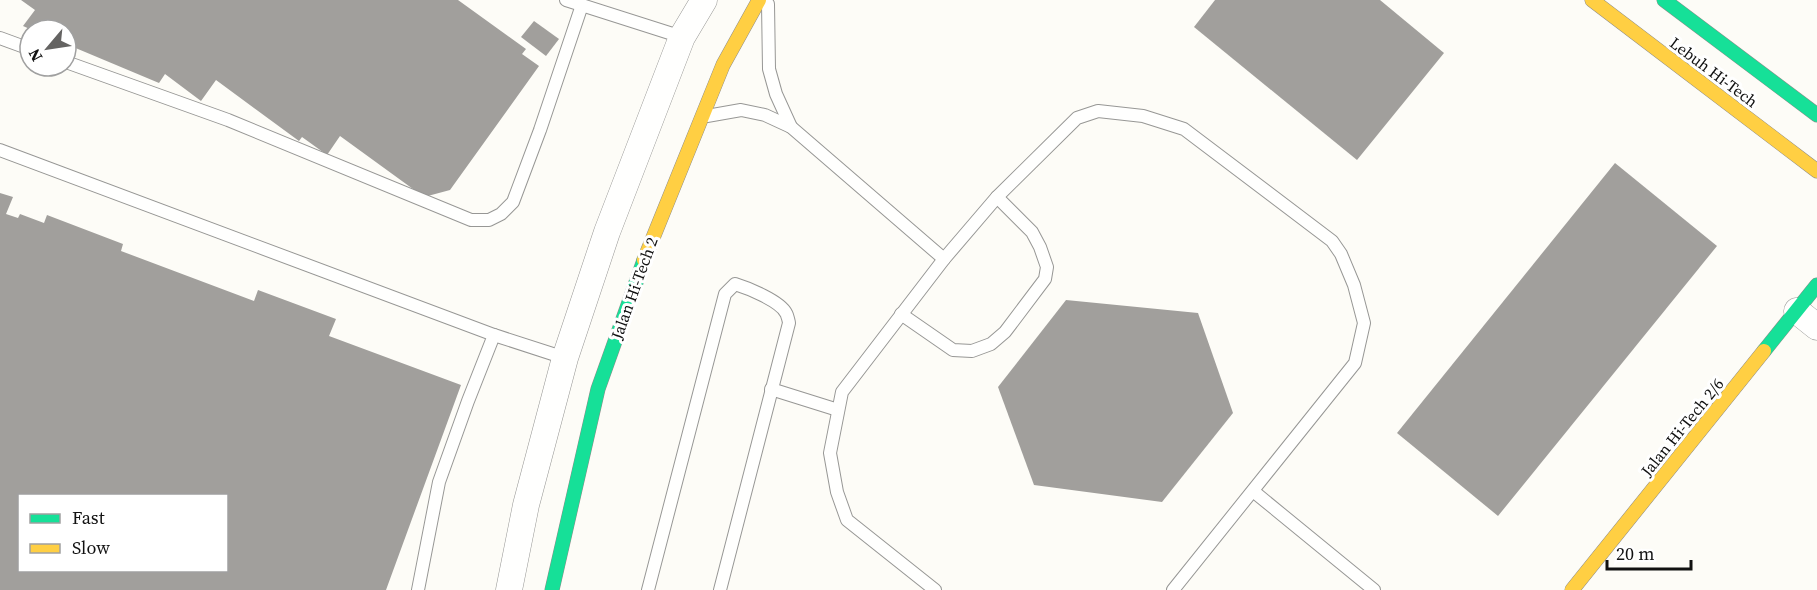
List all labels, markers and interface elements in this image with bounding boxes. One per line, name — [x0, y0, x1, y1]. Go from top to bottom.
north arrow — [18, 18, 78, 78]
street label: Lebuh Hi-Tech — [1665, 32, 1763, 113]
text: N — [22, 45, 47, 66]
street label: Jalan Hi-Tech 2 — [605, 234, 663, 343]
street label: Jalan Hi-Tech 2/6 — [1635, 373, 1728, 482]
legend — [18, 494, 228, 572]
text: Fast — [72, 505, 105, 530]
scale bar — [1607, 533, 1691, 571]
text: Slow — [72, 535, 110, 560]
text: 20 m — [1616, 541, 1654, 566]

